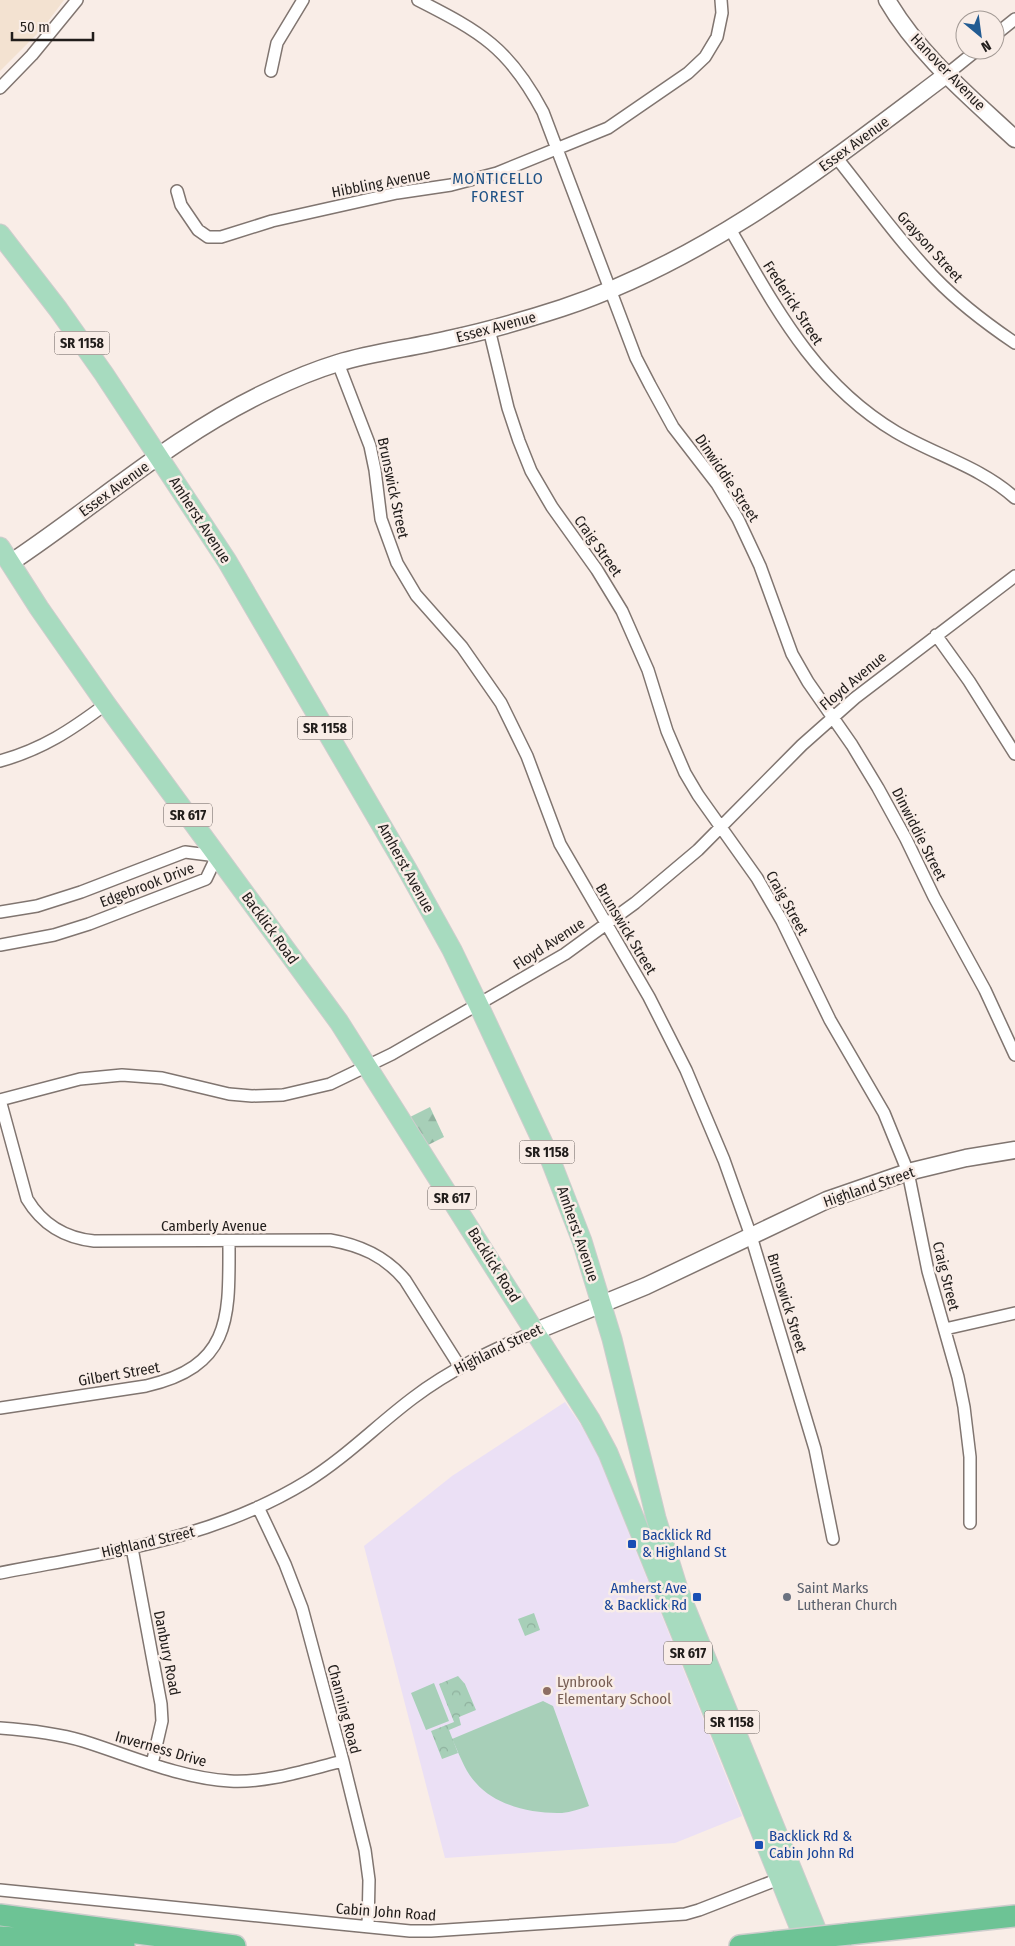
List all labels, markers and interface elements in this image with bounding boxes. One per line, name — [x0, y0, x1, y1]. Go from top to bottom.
scale bar — [12, 10, 94, 42]
north arrow — [955, 10, 1005, 60]
text: 50 m — [20, 18, 50, 36]
street label: Hanover Avenue — [907, 30, 989, 114]
text: N — [978, 36, 994, 55]
street label: Essex Avenue — [816, 113, 892, 175]
street label: Hibbling Avenue — [330, 165, 432, 201]
district label: MONTICELLO FOREST — [452, 169, 544, 206]
street label: Grayson Street — [893, 208, 967, 286]
street label: Frederick Street — [759, 258, 827, 348]
street label: Essex Avenue — [454, 308, 538, 346]
road number: SR 1158 — [54, 332, 110, 354]
street label: Dinwiddie Street — [691, 431, 763, 525]
street label: Brunswick Street — [373, 436, 413, 540]
street label: Essex Avenue — [76, 458, 152, 520]
street label: Amherst Avenue — [165, 473, 235, 567]
street label: Craig Street — [570, 512, 626, 580]
street label: Floyd Avenue — [816, 648, 890, 714]
road number: SR 1158 — [298, 716, 352, 740]
street label: Dinwiddie Street — [888, 785, 950, 883]
road number: SR 617 — [164, 804, 212, 826]
street label: Amherst Avenue — [374, 820, 438, 916]
street label: Edgebrook Drive — [97, 859, 197, 911]
street label: Craig Street — [762, 868, 812, 938]
street label: Brunswick Street — [592, 880, 660, 978]
street label: Backlick Road — [238, 888, 302, 968]
street label: Floyd Avenue — [510, 914, 588, 974]
road number: SR 1158 — [520, 1140, 574, 1164]
street label: Highland Street — [821, 1163, 917, 1211]
street label: Amherst Avenue — [553, 1184, 603, 1284]
road number: SR 617 — [428, 1186, 476, 1210]
street label: Camberly Avenue — [161, 1217, 267, 1235]
street label: Backlick Road — [464, 1224, 524, 1306]
street label: Craig Street — [929, 1239, 963, 1313]
street label: Brunswick Street — [763, 1251, 811, 1355]
street label: Highland Street — [451, 1320, 545, 1378]
street label: Gilbert Street — [77, 1358, 161, 1390]
street label: Highland Street — [99, 1522, 197, 1562]
place label: Backlick Rd & Highland St — [642, 1526, 726, 1561]
marker: Backlick Rd & Highland St — [626, 1538, 638, 1550]
place label: Amherst Ave & Backlick Rd — [604, 1579, 687, 1614]
place label: Saint Marks Lutheran Church — [797, 1579, 897, 1614]
marker: Amherst Ave & Backlick Rd — [691, 1591, 703, 1603]
marker: Saint Marks Lutheran Church — [781, 1591, 793, 1603]
street label: Danbury Road — [150, 1609, 184, 1697]
road number: SR 617 — [664, 1642, 712, 1665]
street label: Channing Road — [323, 1662, 365, 1756]
place label: Lynbrook Elementary School — [557, 1673, 671, 1708]
marker: Lynbrook Elementary School — [541, 1685, 553, 1697]
road number: SR 1158 — [704, 1710, 760, 1734]
street label: Inverness Drive — [113, 1727, 209, 1771]
place label: Backlick Rd & Cabin John Rd — [769, 1827, 854, 1862]
marker: Backlick Rd & Cabin John Rd — [753, 1839, 765, 1851]
street label: Cabin John Road — [335, 1900, 437, 1924]

